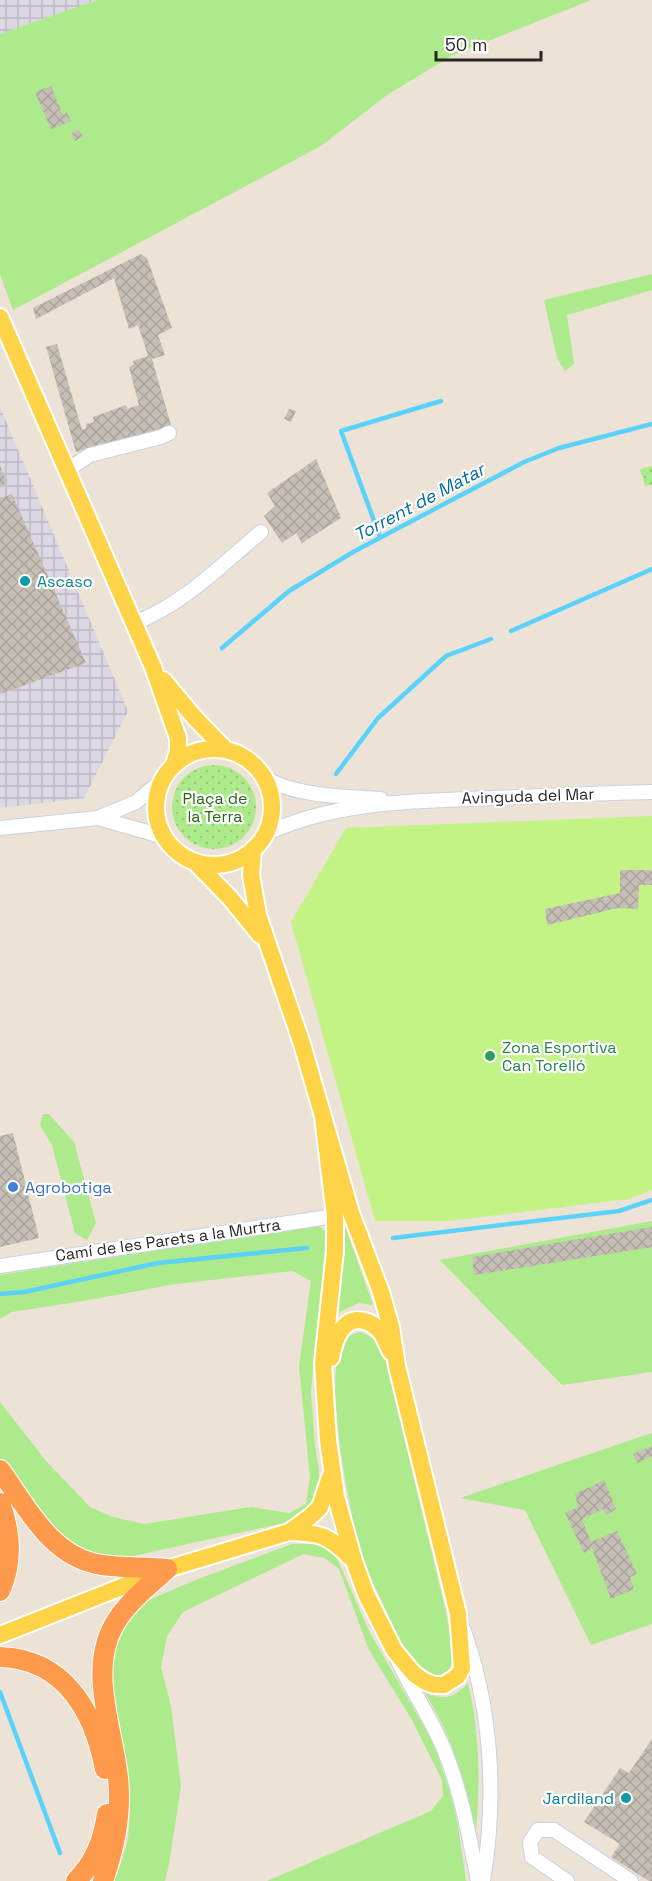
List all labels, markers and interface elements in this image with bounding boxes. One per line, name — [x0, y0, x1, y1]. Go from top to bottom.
scale bar — [436, 24, 541, 62]
text: 50 m — [445, 33, 487, 56]
water label: Torrent de Matar — [350, 457, 490, 546]
place label: Ascaso — [37, 571, 93, 592]
marker: Ascaso — [18, 574, 32, 588]
street label: Avinguda del Mar — [461, 783, 595, 809]
park label: Plaça de la Terra — [182, 788, 248, 827]
place label: Zona Esportiva Can Torelló — [502, 1037, 617, 1076]
marker: Zona Esportiva Can Torelló — [483, 1049, 497, 1063]
place label: Agrobotiga — [25, 1177, 112, 1198]
marker: Agrobotiga — [6, 1180, 20, 1194]
street label: Camí de les Parets a la Murtra — [54, 1214, 282, 1266]
place label: Jardiland — [543, 1788, 614, 1809]
marker: Jardiland — [619, 1791, 633, 1805]

